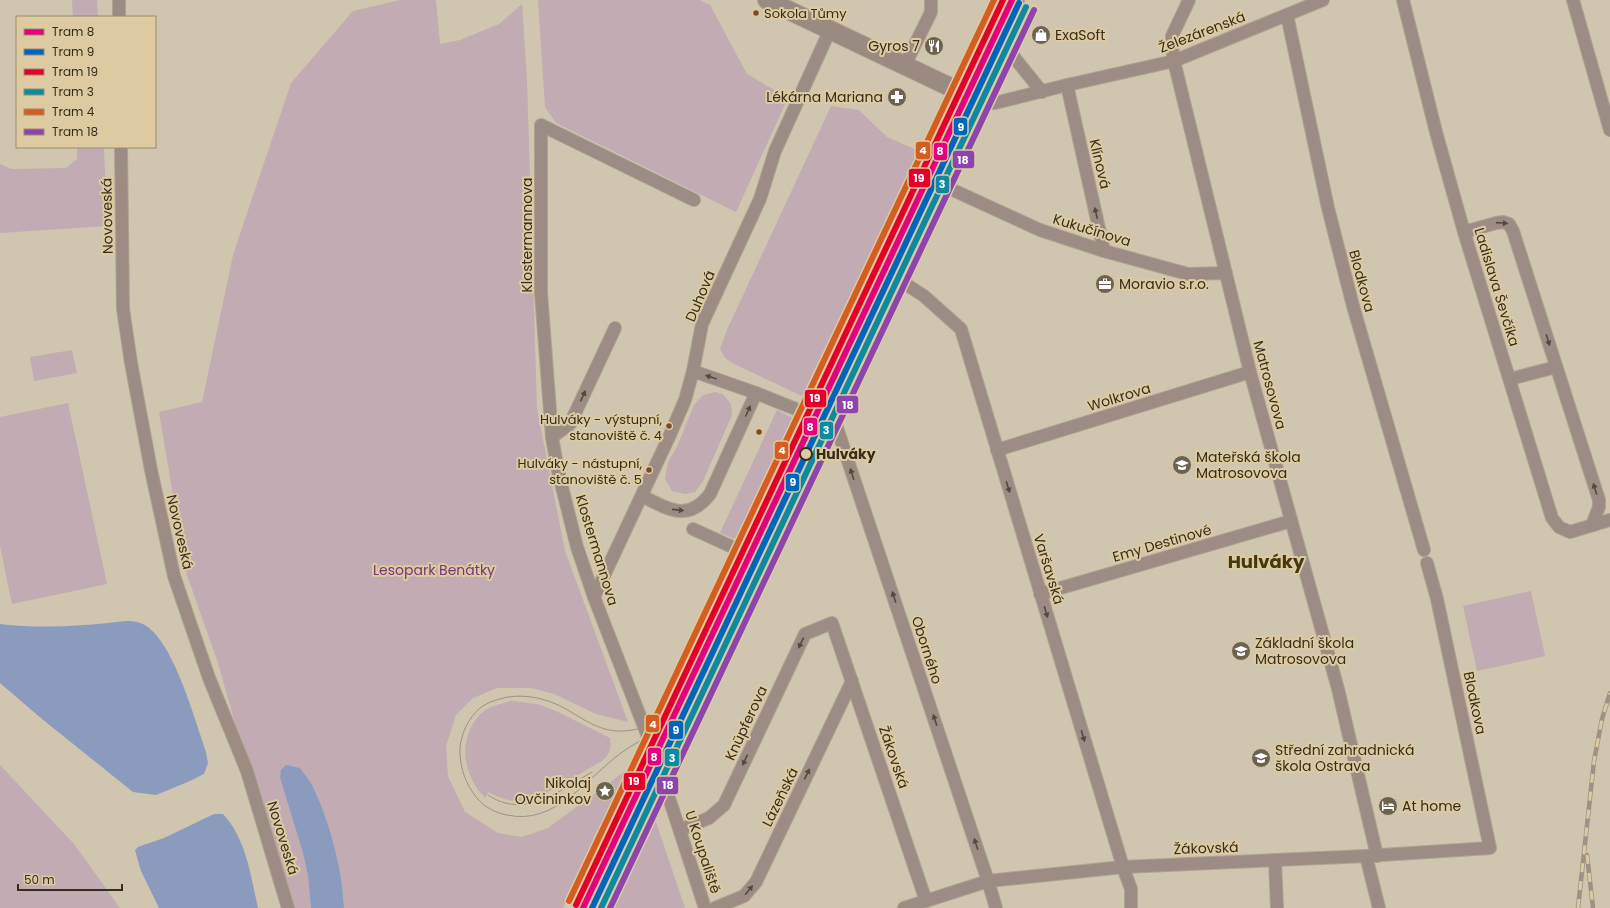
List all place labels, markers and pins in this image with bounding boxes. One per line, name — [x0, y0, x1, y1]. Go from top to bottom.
place label: Sokola Tůmy — [764, 4, 847, 23]
marker: Sokola Tůmy — [751, 8, 761, 18]
shop icon: ExaSoft — [1030, 24, 1052, 46]
place label: ExaSoft — [1055, 25, 1105, 45]
restaurant icon: Gyros 7 — [923, 35, 945, 57]
place label: Gyros 7 — [868, 36, 920, 56]
pharmacy icon: Lékárna Mariana — [886, 86, 908, 108]
place label: Lékárna Mariana — [766, 87, 883, 107]
office icon: Moravio s.r.o. — [1094, 273, 1116, 295]
place label: Moravio s.r.o. — [1119, 274, 1209, 294]
place label: Hulváky - výstupní, stanoviště č. 4 — [540, 410, 662, 445]
marker: Hulváky - výstupní, stanoviště č. 4 — [664, 421, 674, 431]
unlabelled marker — [754, 427, 764, 437]
place label: Hulváky — [816, 444, 876, 464]
marker: Hulváky — [799, 447, 813, 461]
place label: Mateřská škola Matrosovova — [1196, 447, 1301, 483]
place label: Hulváky - nástupní, stanoviště č. 5 — [517, 454, 642, 489]
school or university icon: Mateřská škola Matrosovova — [1171, 454, 1193, 476]
marker: Hulváky - nástupní, stanoviště č. 5 — [644, 465, 654, 475]
place label: Základní škola Matrosovova — [1255, 633, 1354, 669]
school or university icon: Základní škola Matrosovova — [1230, 640, 1252, 662]
place label: Střední zahradnická škola Ostrava — [1275, 740, 1414, 776]
school or university icon: Střední zahradnická škola Ostrava — [1250, 747, 1272, 769]
place label: Nikolaj Ovčininkov — [515, 773, 591, 809]
place icon: Nikolaj Ovčininkov — [594, 780, 616, 802]
hotel icon: At home — [1377, 795, 1399, 817]
place label: At home — [1402, 796, 1462, 816]

